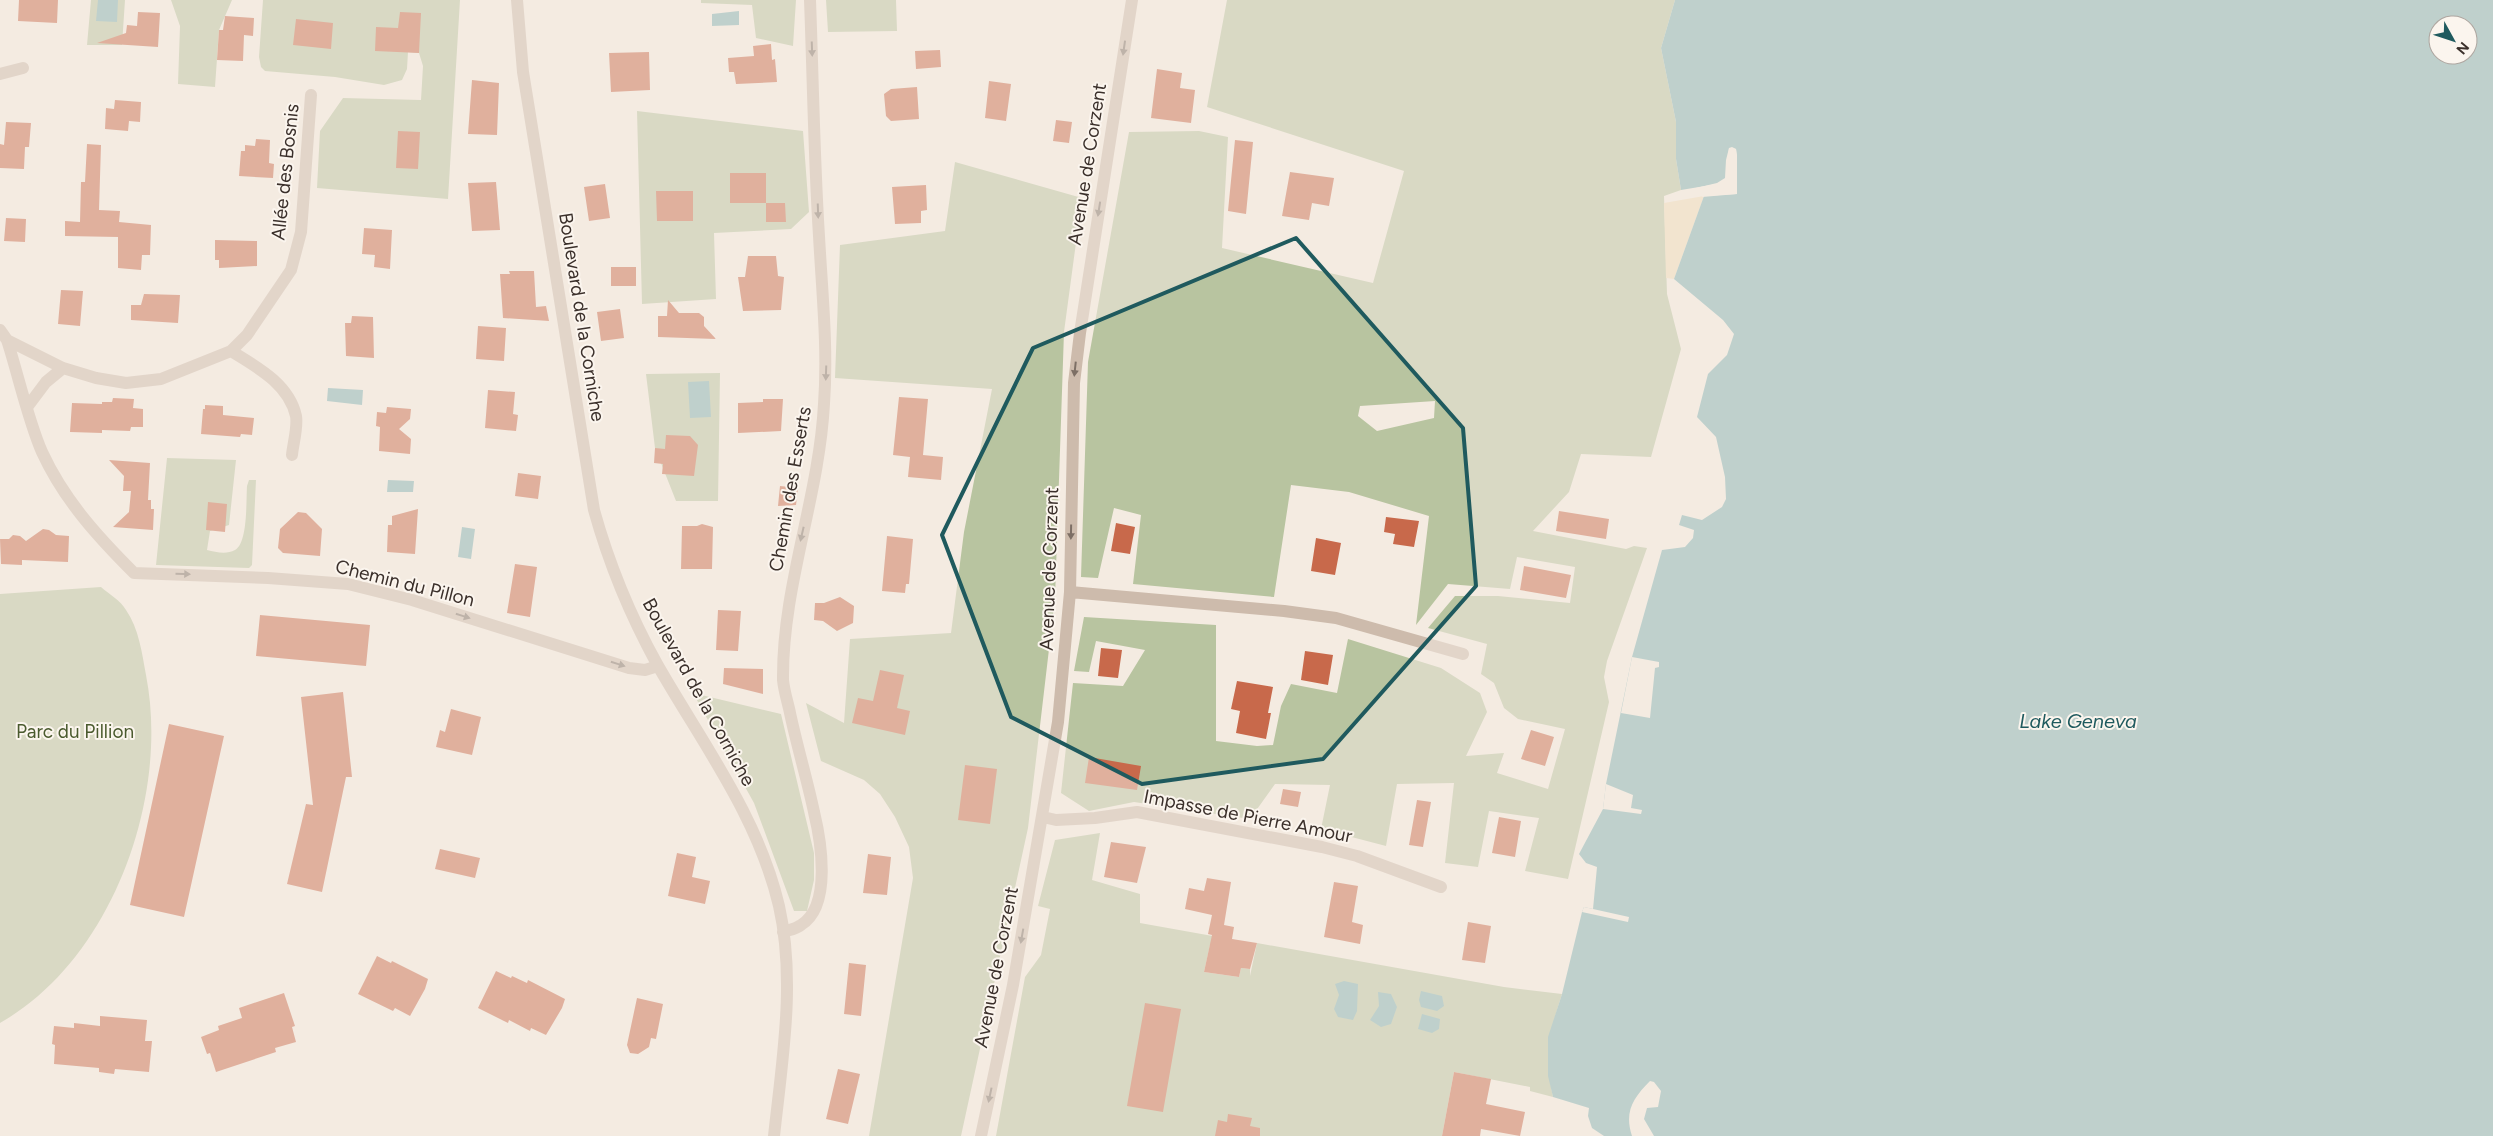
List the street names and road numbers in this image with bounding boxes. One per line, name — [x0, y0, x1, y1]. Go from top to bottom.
street label: Avenue de Corzent — [1063, 81, 1111, 247]
street label: Allée des Bosnis — [266, 102, 304, 241]
street label: Boulevard de la Corniche — [554, 211, 610, 423]
street label: Chemin des Esserts — [764, 404, 816, 573]
street label: Avenue de Corzent — [1035, 487, 1063, 651]
street label: Chemin du Pillon — [333, 555, 477, 611]
street label: Boulevard de la Corniche — [638, 594, 760, 790]
street label: Impasse de Pierre Amour — [1142, 784, 1355, 848]
street label: Avenue de Corzent — [969, 884, 1023, 1050]

